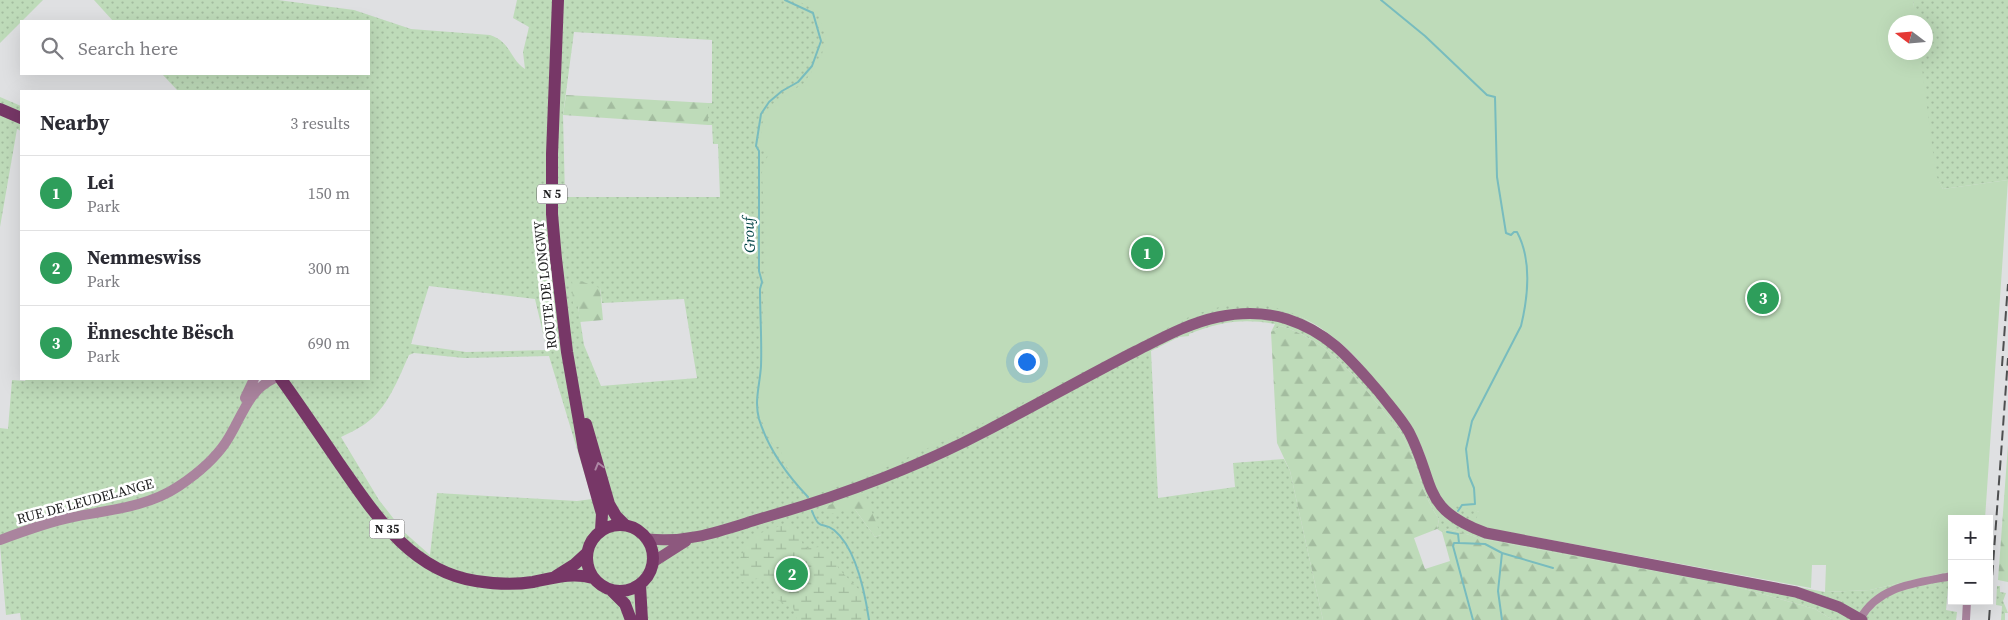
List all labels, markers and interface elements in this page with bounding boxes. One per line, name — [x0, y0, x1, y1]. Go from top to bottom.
north arrow — [1888, 15, 1933, 60]
search box — [20, 20, 370, 75]
icon: search — [38, 34, 66, 62]
text: Search here — [78, 35, 178, 61]
text: Nearby — [40, 108, 110, 137]
text: 3 results — [290, 112, 350, 134]
text: Lei — [87, 169, 114, 195]
text: 1 — [52, 182, 60, 204]
text: 150 m — [308, 182, 350, 204]
road number: N 5 — [537, 184, 567, 203]
text: Park — [87, 195, 120, 217]
water label: Grouf — [737, 214, 760, 253]
street label: ROUTE DE LONGWY — [528, 220, 562, 350]
pin: 1 — [1131, 234, 1163, 272]
text: Nemmeswiss — [87, 244, 201, 270]
text: 2 — [52, 257, 60, 279]
text: 300 m — [308, 257, 350, 279]
text: Park — [87, 270, 120, 292]
pin: 3 — [1747, 279, 1779, 317]
text: Ënneschte Bësch — [87, 319, 234, 345]
text: 3 — [52, 332, 60, 354]
text: 690 m — [308, 332, 350, 354]
text: Park — [87, 345, 120, 367]
your location — [1014, 349, 1040, 375]
one-way arrow — [594, 461, 605, 470]
street label: RUE DE LEUDELANGE — [14, 473, 156, 529]
map controls — [1948, 515, 1993, 605]
button: + — [1948, 515, 1993, 560]
road number: N 35 — [370, 520, 404, 538]
pin: 2 — [776, 555, 808, 593]
button: − — [1948, 560, 1993, 605]

